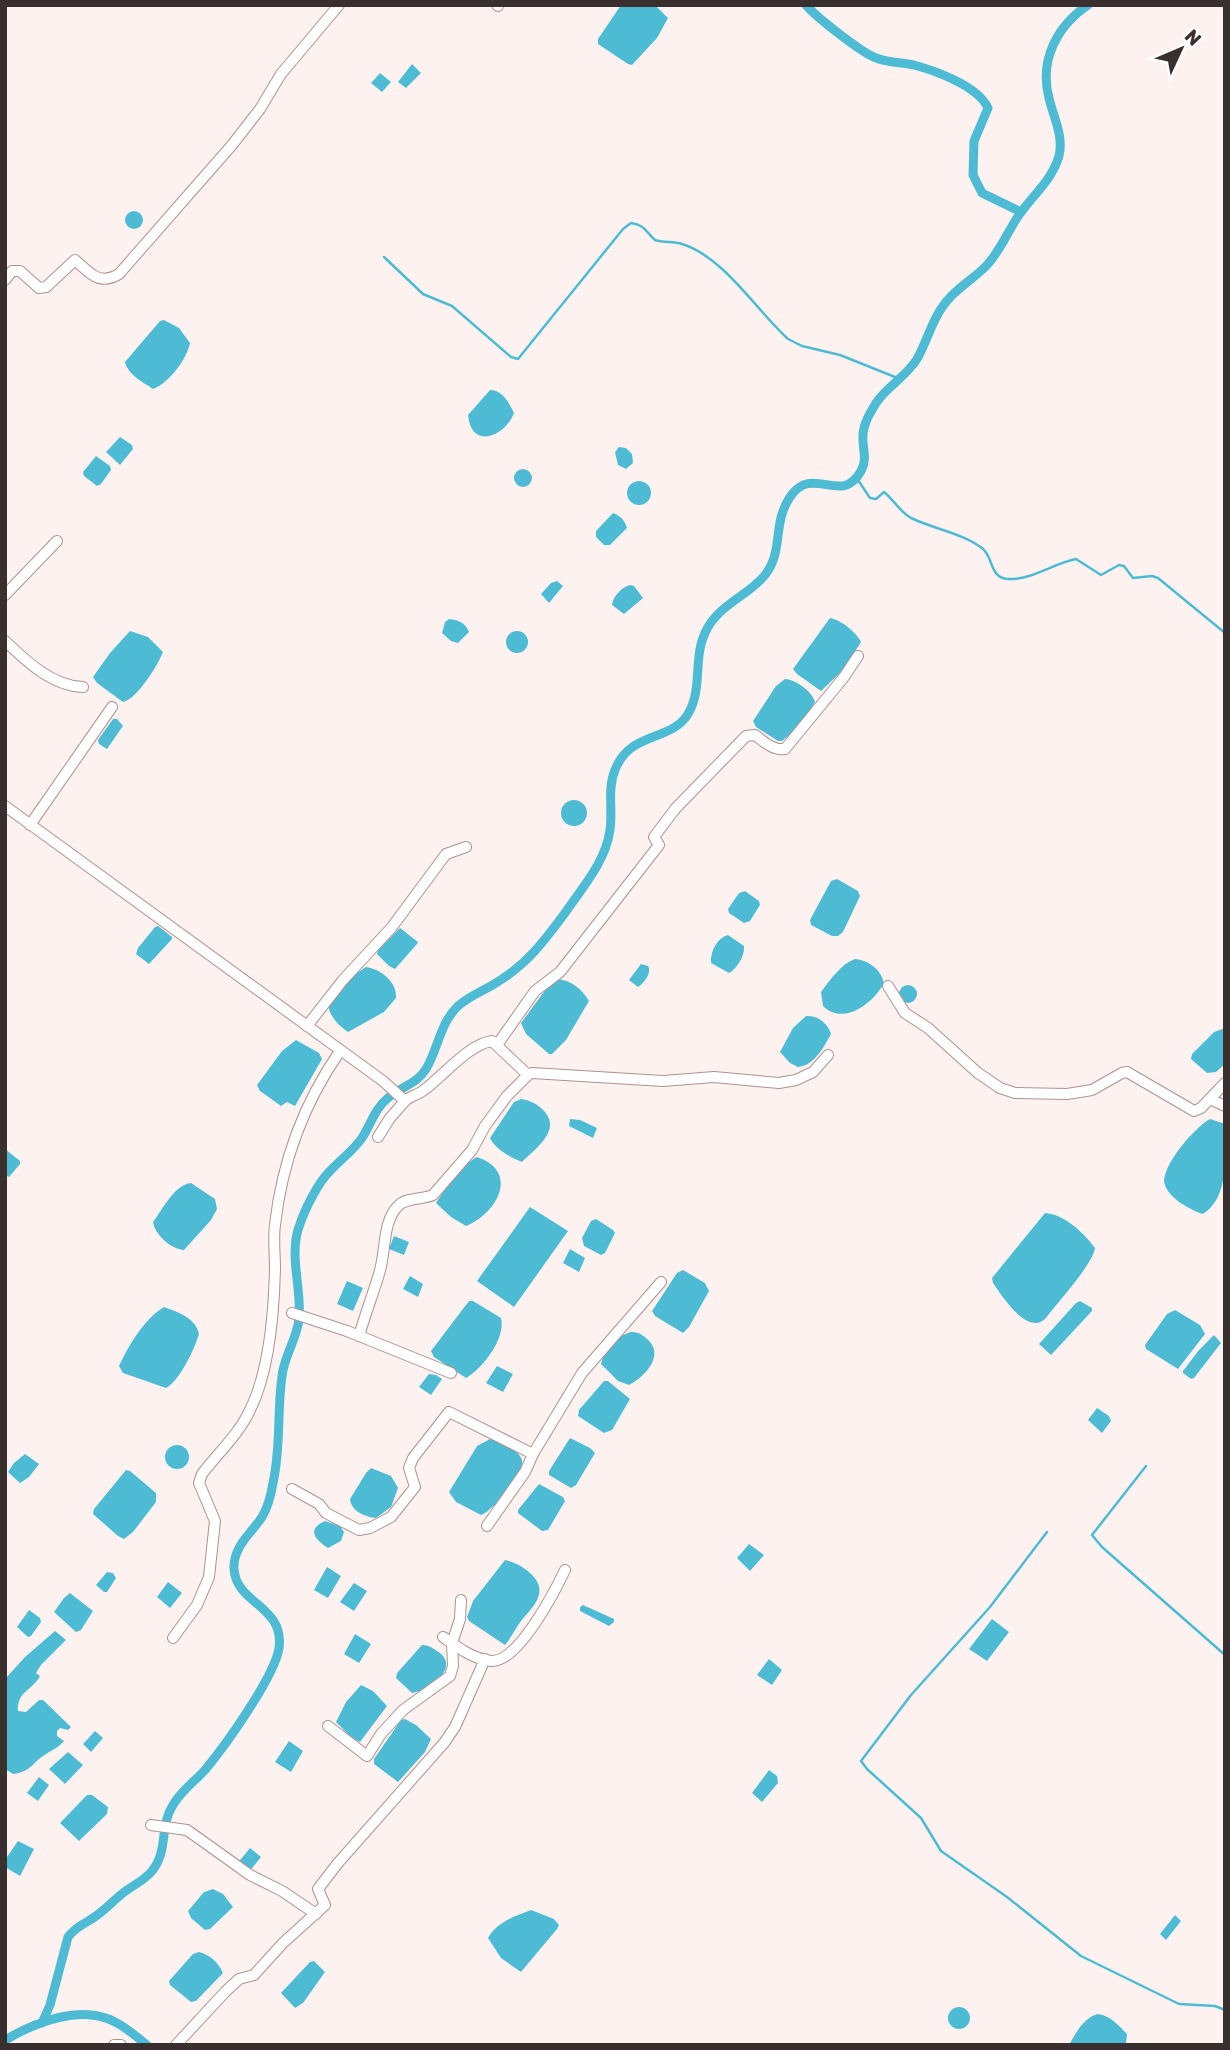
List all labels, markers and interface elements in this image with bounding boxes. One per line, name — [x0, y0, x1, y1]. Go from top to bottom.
north arrow — [1146, 14, 1216, 84]
text: N — [1180, 25, 1206, 50]

